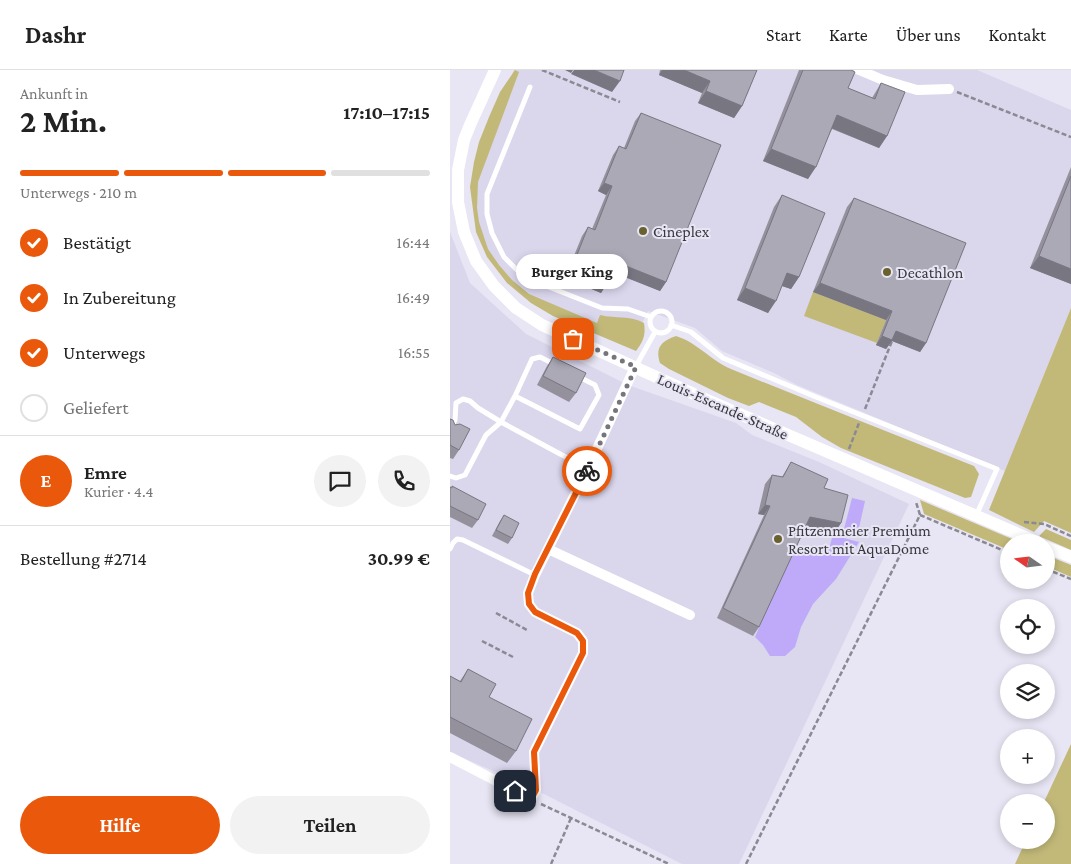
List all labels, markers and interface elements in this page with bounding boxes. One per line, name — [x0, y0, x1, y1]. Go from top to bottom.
text: Dashr — [25, 21, 86, 48]
text: Start — [766, 25, 801, 45]
text: Karte — [829, 25, 868, 45]
text: Über uns — [896, 25, 961, 45]
text: Kontakt — [989, 25, 1046, 45]
text: Ankunft in — [20, 85, 88, 102]
text: 17:10–17:15 — [343, 102, 430, 123]
text: 2 Min. — [20, 103, 107, 139]
text: Unterwegs · 210 m — [20, 184, 137, 201]
place label: Cineplex — [653, 223, 710, 241]
marker: Cineplex — [637, 225, 649, 237]
icon: check — [20, 229, 48, 257]
text: Bestätigt — [63, 232, 131, 253]
text: 16:44 — [397, 234, 430, 251]
callout: Burger King — [517, 254, 629, 289]
text: Burger King — [531, 263, 613, 280]
place label: Decathlon — [897, 264, 964, 281]
marker: Decathlon — [881, 266, 893, 278]
icon: check — [20, 284, 48, 312]
text: In Zubereitung — [63, 287, 176, 308]
text: 16:49 — [397, 289, 430, 306]
pin — [552, 318, 594, 360]
icon: bag — [559, 325, 587, 353]
icon: check — [20, 339, 48, 367]
text: Unterwegs — [63, 342, 146, 363]
text: 16:55 — [398, 344, 430, 361]
street label: Louis-Escande-Straße — [655, 370, 791, 443]
text: Geliefert — [63, 397, 129, 418]
courier — [562, 446, 612, 496]
button: chat — [314, 455, 366, 507]
button: phone — [378, 455, 430, 507]
icon: bike — [573, 457, 601, 485]
text: Emre — [84, 462, 127, 483]
text: E — [41, 470, 51, 491]
text: Kurier · 4.4 — [84, 483, 153, 500]
place label: Pfitzenmeier Premium Resort mit AquaDome — [788, 522, 931, 558]
marker: Pfitzenmeier Premium Resort mit AquaDome — [772, 533, 784, 545]
north arrow — [1000, 534, 1055, 589]
map controls — [1000, 534, 1055, 849]
text: Bestellung #2714 — [20, 548, 147, 569]
text: 30.99 € — [368, 548, 430, 569]
button: locate — [1000, 599, 1055, 654]
button: layers — [1000, 664, 1055, 719]
button: + — [1000, 729, 1055, 784]
pin — [494, 770, 536, 812]
icon: home — [501, 777, 529, 805]
button: − — [1000, 794, 1055, 849]
button: Hilfe — [20, 796, 220, 854]
button: Teilen — [230, 796, 430, 854]

